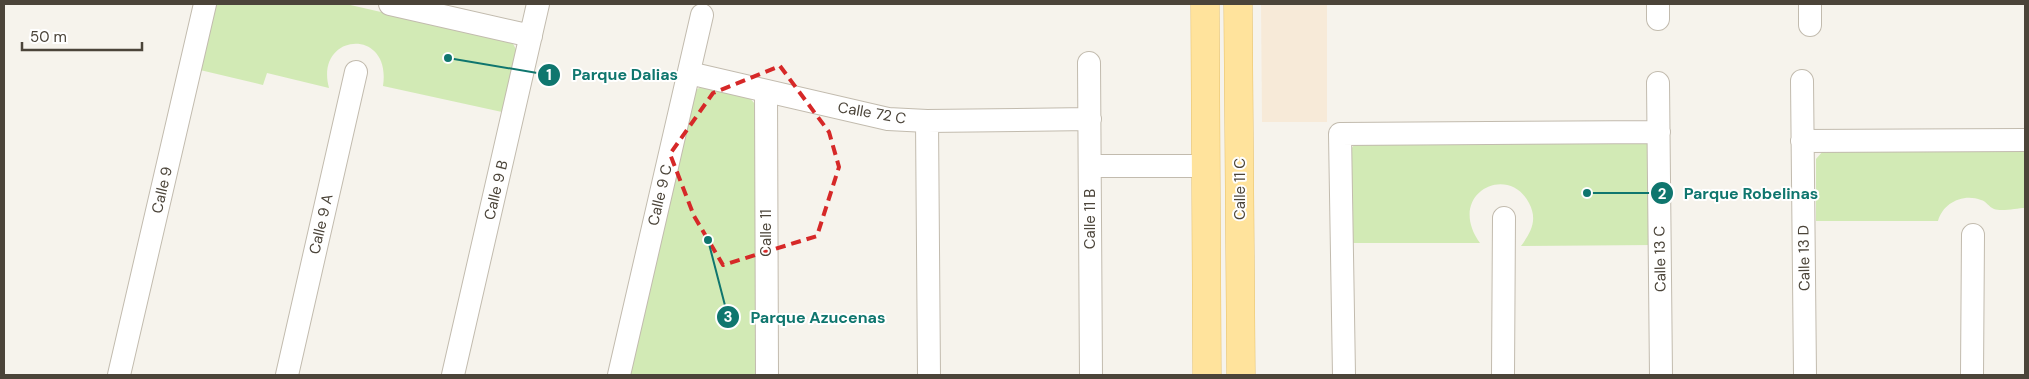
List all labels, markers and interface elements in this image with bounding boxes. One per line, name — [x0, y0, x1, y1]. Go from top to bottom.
scale bar — [22, 20, 142, 52]
text: 50 m — [30, 27, 67, 47]
callout: Parque Dalias — [537, 59, 688, 90]
text: Parque Dalias — [572, 64, 678, 85]
text: 1 — [546, 65, 552, 85]
street label: Calle 72 C — [836, 97, 908, 129]
street label: Calle 9 B — [479, 158, 513, 222]
street label: Calle 11 C — [1230, 158, 1250, 220]
street label: Calle 9 C — [643, 162, 677, 228]
street label: Calle 9 — [147, 165, 177, 215]
callout: Parque Robelinas — [1649, 178, 1829, 209]
text: Parque Robelinas — [1684, 183, 1818, 204]
text: 2 — [1658, 184, 1667, 204]
street label: Calle 11 B — [1080, 189, 1100, 249]
street label: Calle 9 A — [304, 192, 338, 256]
street label: Calle 11 — [756, 209, 776, 257]
street label: Calle 13 C — [1649, 225, 1671, 292]
street label: Calle 13 D — [1793, 225, 1815, 291]
callout: Parque Azucenas — [715, 302, 895, 333]
text: 3 — [723, 307, 733, 327]
text: Parque Azucenas — [751, 307, 885, 328]

